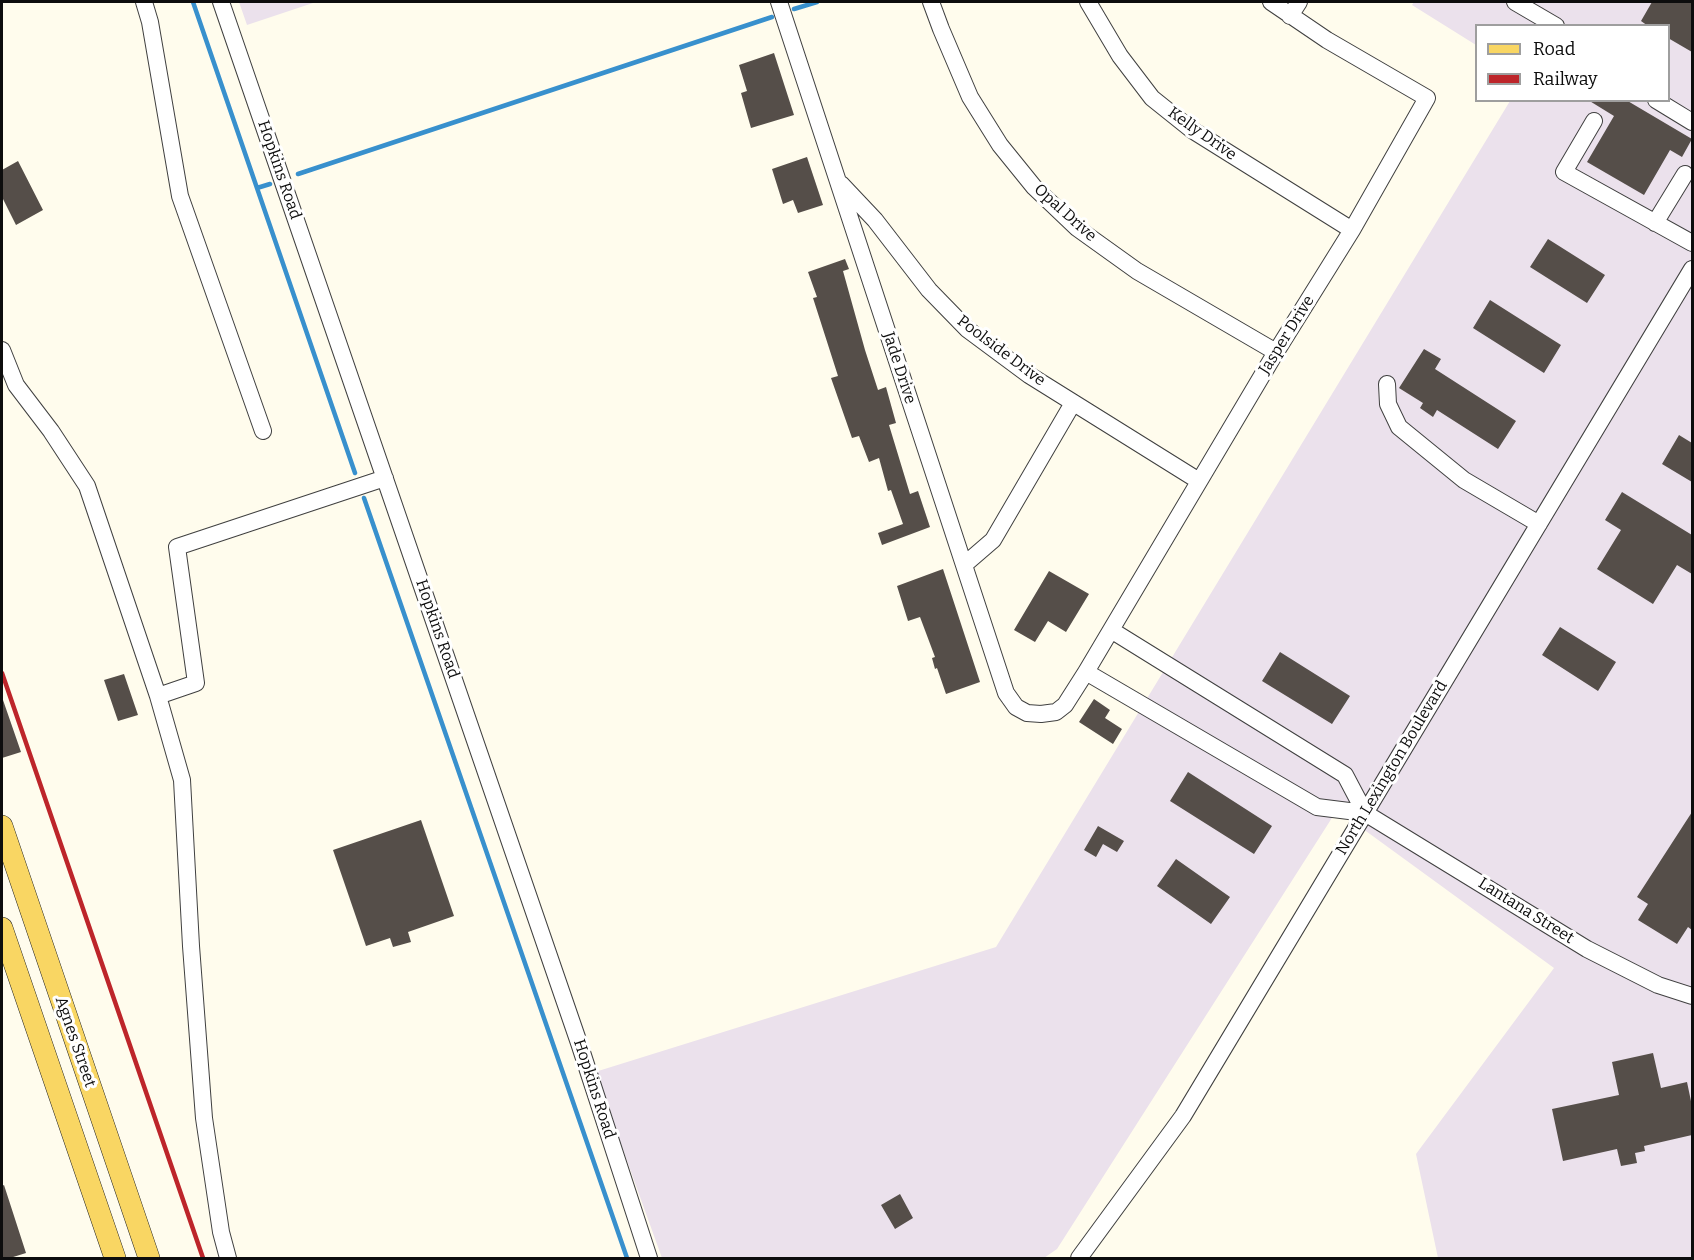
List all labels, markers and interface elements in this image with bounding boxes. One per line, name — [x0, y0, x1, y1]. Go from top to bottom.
legend — [1475, 24, 1670, 102]
text: Road — [1533, 38, 1575, 60]
text: Railway — [1533, 68, 1597, 90]
street label: Kelly Drive — [1164, 103, 1240, 165]
street label: Hopkins Road — [253, 118, 305, 222]
street label: Opal Drive — [1030, 180, 1100, 246]
street label: Jasper Drive — [1255, 292, 1319, 378]
street label: Poolside Drive — [953, 312, 1049, 390]
street label: Jade Drive — [878, 330, 920, 406]
street label: Hopkins Road — [411, 577, 463, 681]
street label: North Lexington Boulevard — [1332, 677, 1452, 859]
street label: Lantana Street — [1475, 874, 1577, 948]
street label: Agnes Street — [51, 994, 99, 1090]
street label: Hopkins Road — [569, 1037, 619, 1141]

